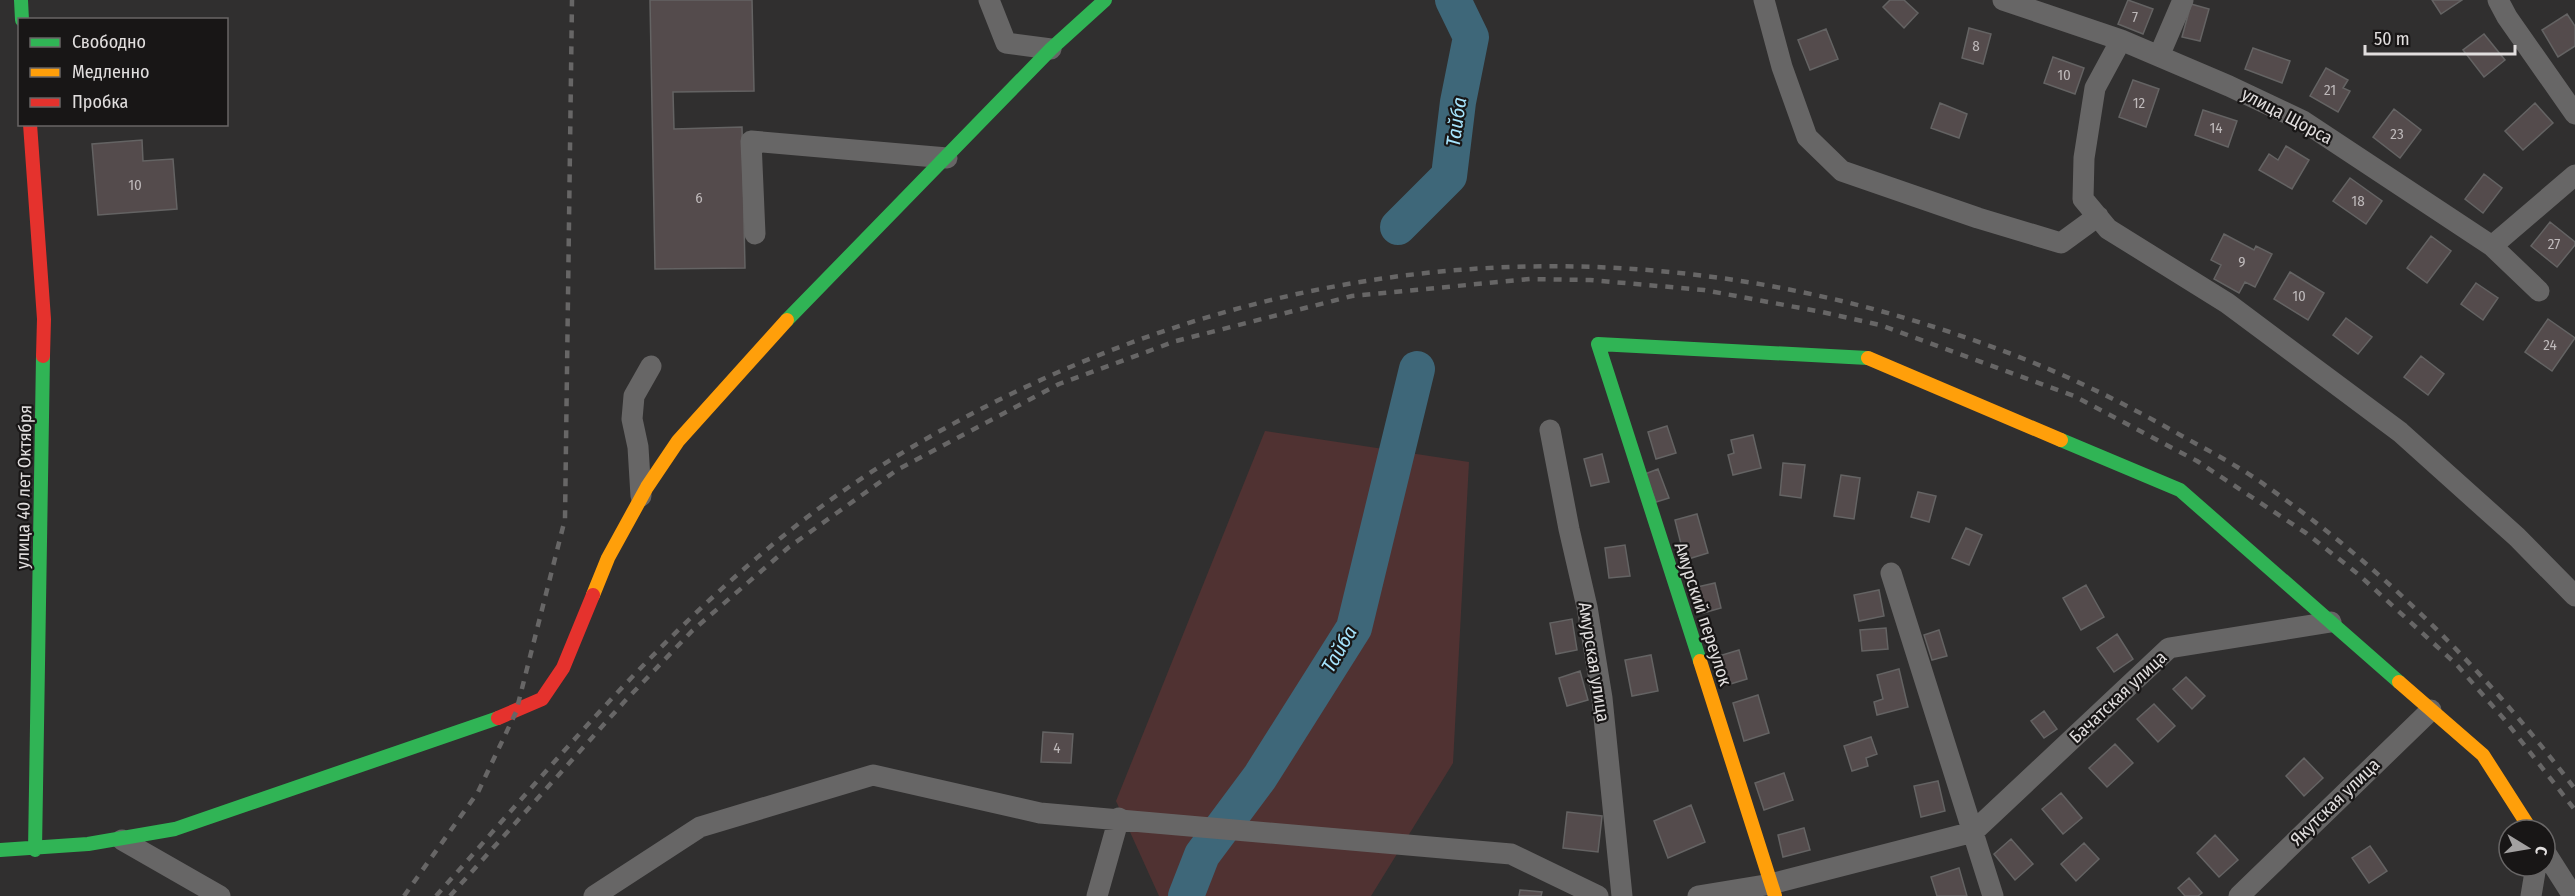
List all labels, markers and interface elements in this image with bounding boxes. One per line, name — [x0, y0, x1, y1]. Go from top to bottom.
house number: 7 — [2132, 8, 2138, 26]
legend — [18, 18, 228, 126]
scale bar — [2365, 18, 2515, 56]
text: 50 m — [2374, 28, 2410, 50]
text: Свободно — [72, 31, 146, 53]
house number: 8 — [1972, 37, 1980, 55]
text: Медленно — [72, 61, 150, 83]
house number: 10 — [2057, 66, 2071, 84]
house number: 21 — [2324, 81, 2336, 99]
street label: улица Щорса — [2238, 83, 2336, 149]
text: Пробка — [72, 91, 128, 113]
house number: 12 — [2133, 94, 2146, 112]
water label: Тайба — [1441, 96, 1471, 148]
house number: 14 — [2209, 119, 2223, 137]
house number: 23 — [2390, 125, 2404, 143]
house number: 10 — [128, 176, 142, 194]
house number: 6 — [695, 189, 703, 207]
house number: 18 — [2351, 192, 2365, 210]
house number: 27 — [2548, 235, 2560, 253]
house number: 9 — [2238, 253, 2246, 271]
house number: 10 — [2292, 287, 2306, 305]
house number: 24 — [2543, 336, 2557, 354]
street label: улица 40 лет Октября — [12, 405, 36, 569]
street label: Амурский переулок — [1669, 540, 1737, 689]
street label: Амурская улица — [1574, 601, 1614, 724]
water label: Тайба — [1316, 621, 1362, 677]
street label: Бачатская улица — [2065, 646, 2171, 748]
house number: 4 — [1053, 739, 1061, 757]
street label: Якутская улица — [2286, 754, 2385, 850]
north arrow — [2497, 818, 2557, 878]
text: С — [2531, 845, 2551, 857]

